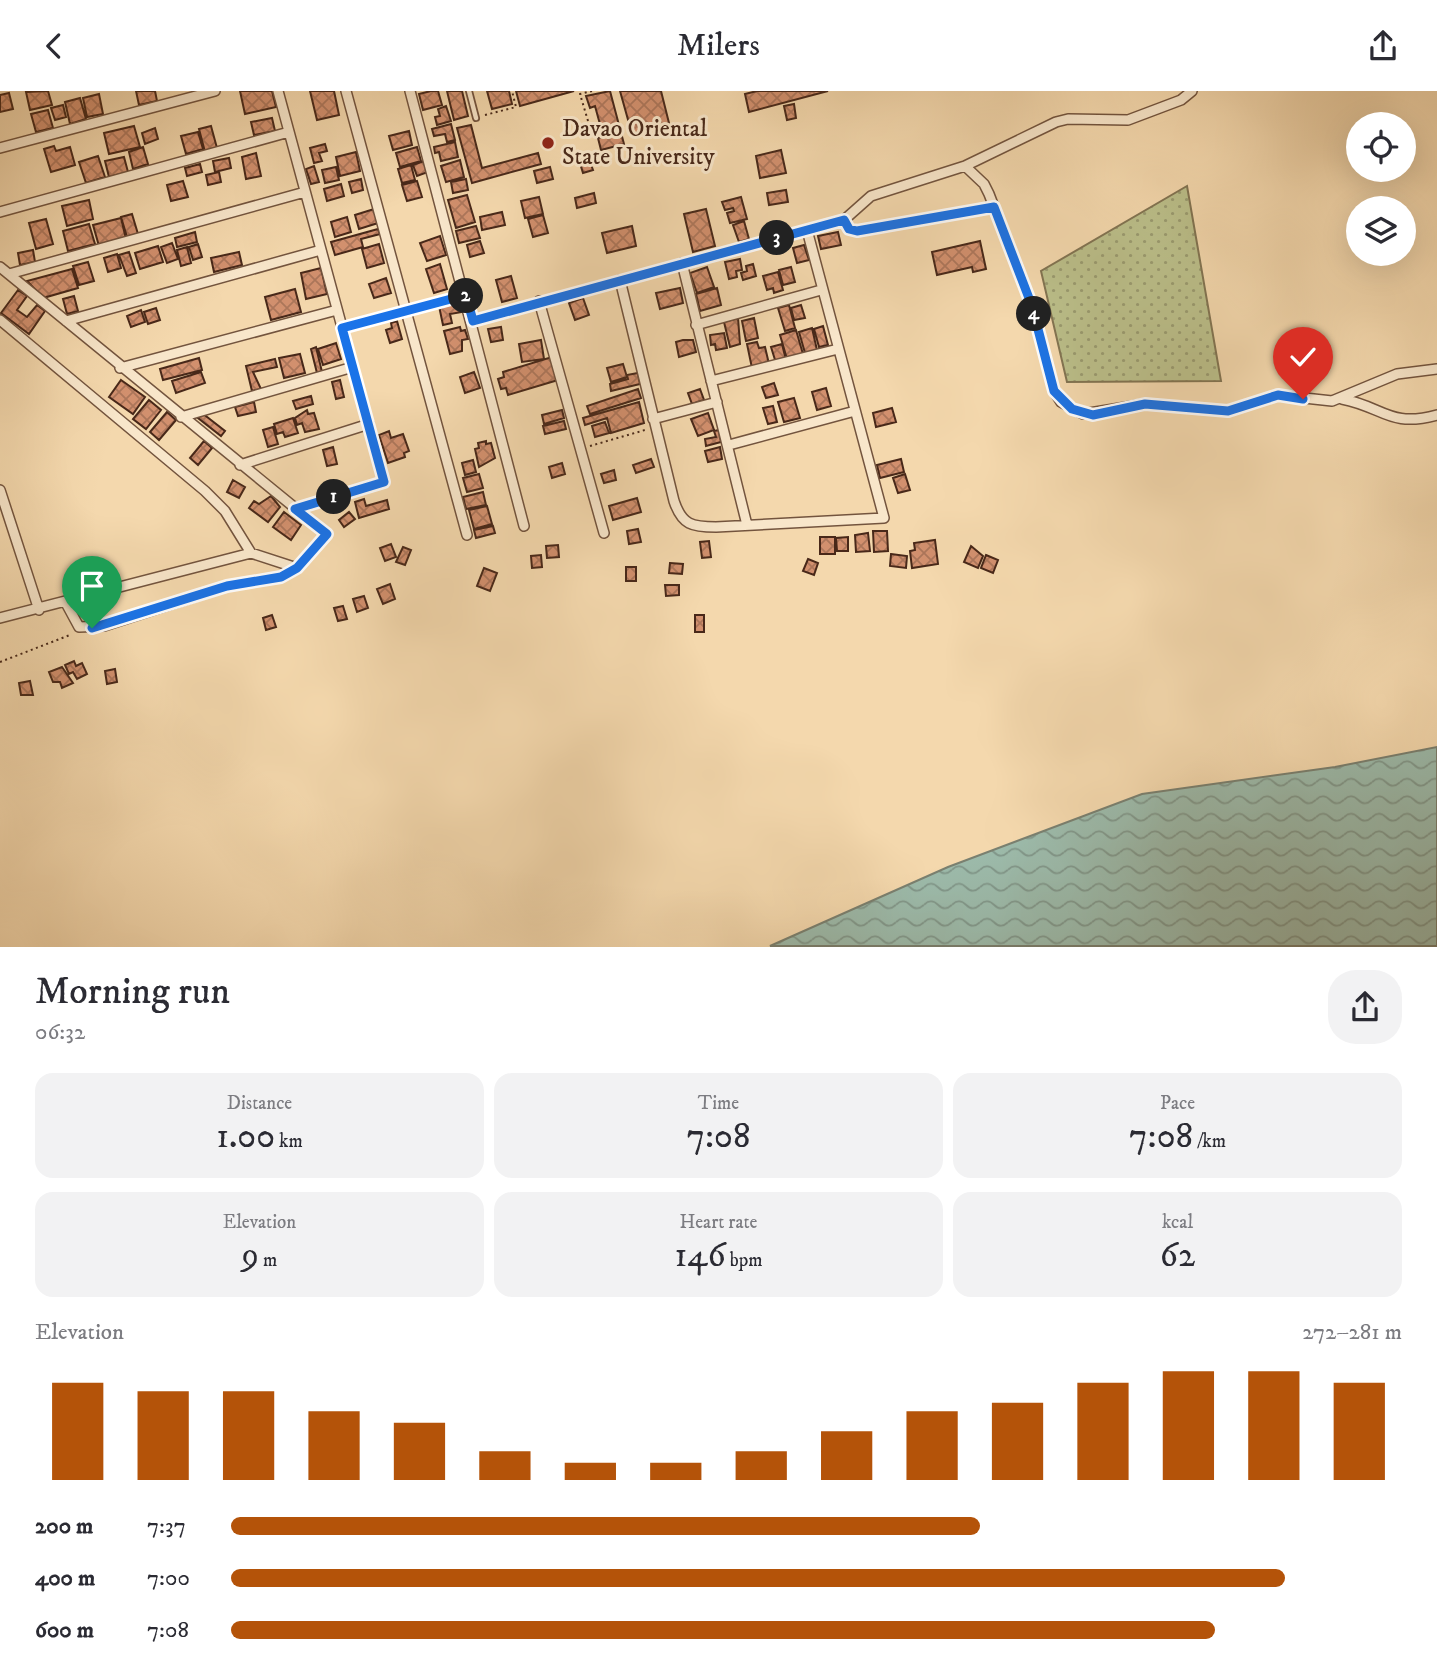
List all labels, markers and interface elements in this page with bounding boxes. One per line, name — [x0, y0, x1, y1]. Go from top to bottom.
text: Milers — [677, 26, 760, 66]
icon: back — [35, 27, 73, 65]
icon: share — [1364, 27, 1402, 65]
map controls — [1346, 112, 1416, 266]
button: locate — [1346, 112, 1416, 182]
place label: Davao Oriental State University — [562, 114, 715, 172]
marker: Davao Oriental State University — [540, 135, 556, 151]
button: layers — [1346, 196, 1416, 266]
pin: 3 — [760, 221, 794, 255]
text: 3 — [773, 226, 780, 249]
pin: 2 — [448, 279, 484, 313]
text: 2 — [461, 284, 470, 307]
pin: 4 — [1016, 297, 1052, 332]
text: 4 — [1028, 302, 1039, 325]
pin — [1273, 327, 1333, 399]
icon: check — [1284, 338, 1322, 376]
pin: 1 — [316, 479, 352, 515]
text: 1 — [330, 485, 337, 508]
pin — [62, 556, 122, 628]
icon: arrive — [73, 567, 111, 605]
text: Morning run — [35, 968, 230, 1016]
button: share — [1328, 970, 1402, 1044]
text: 06:32 — [35, 1018, 85, 1047]
text: Distance — [227, 1092, 292, 1115]
text: Time — [698, 1092, 739, 1115]
text: Pace — [1160, 1092, 1195, 1115]
text: 1.00 — [216, 1115, 275, 1159]
text: 7:08 — [687, 1115, 750, 1159]
text: 7:08 — [1129, 1115, 1193, 1159]
text: km — [275, 1130, 303, 1153]
text: /km — [1193, 1130, 1226, 1153]
text: Elevation — [223, 1211, 296, 1234]
text: Heart rate — [680, 1211, 757, 1234]
text: kcal — [1162, 1211, 1193, 1234]
text: 9 — [242, 1234, 259, 1278]
text: 146 — [674, 1234, 726, 1278]
text: 62 — [1160, 1234, 1195, 1278]
text: m — [259, 1249, 277, 1272]
text: bpm — [726, 1249, 763, 1272]
text: Elevation — [35, 1318, 124, 1347]
text: 272–281 m — [1302, 1318, 1402, 1347]
text: 200 m — [35, 1512, 93, 1541]
text: 7:37 — [147, 1512, 186, 1541]
text: 400 m — [35, 1564, 95, 1593]
text: 7:00 — [147, 1564, 190, 1593]
text: 600 m — [35, 1616, 94, 1645]
text: 7:08 — [147, 1616, 189, 1645]

